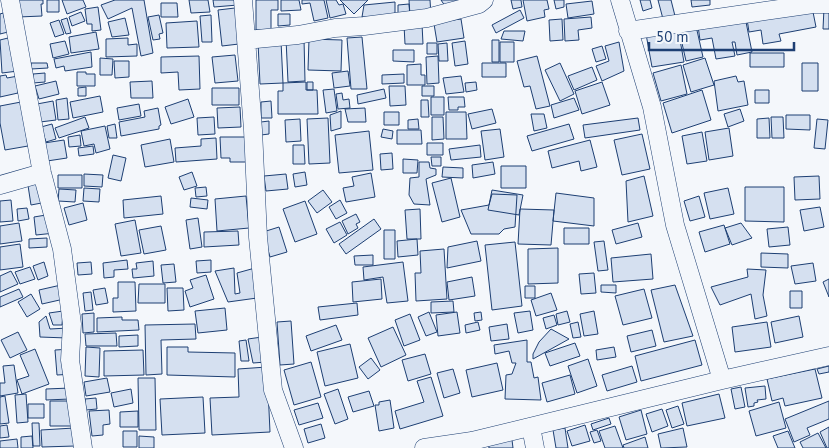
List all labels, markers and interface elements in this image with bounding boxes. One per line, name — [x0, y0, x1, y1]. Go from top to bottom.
scale bar — [649, 20, 794, 52]
text: 50 m — [656, 27, 689, 46]

